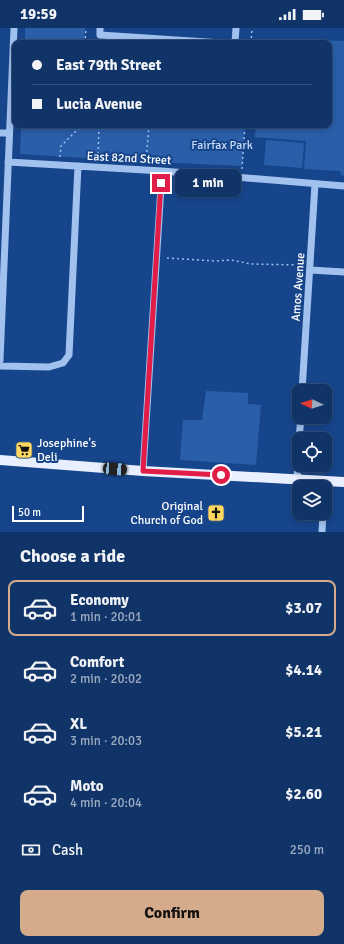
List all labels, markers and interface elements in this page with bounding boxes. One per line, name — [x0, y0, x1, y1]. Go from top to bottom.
text: 19:59 — [20, 5, 57, 23]
text: East 79th Street — [56, 56, 161, 74]
text: Lucia Avenue — [56, 95, 142, 113]
park label: Fairfax Park — [191, 138, 253, 153]
street label: East 82nd Street — [86, 149, 172, 168]
callout: 1 min — [175, 169, 241, 197]
route end — [152, 174, 170, 192]
text: 1 min — [192, 175, 224, 191]
street label: Amos Avenue — [289, 252, 308, 322]
north arrow — [292, 384, 332, 424]
map controls — [292, 384, 332, 520]
button: locate — [292, 432, 332, 472]
place label: Josephine's Deli — [37, 436, 96, 465]
supermarket icon: Josephine's Deli — [14, 440, 34, 460]
car — [103, 462, 127, 476]
route start — [212, 466, 230, 484]
button: layers — [292, 480, 332, 520]
place label: Original Church of God — [131, 499, 203, 528]
church icon: Original Church of God — [206, 503, 226, 523]
scale bar — [12, 504, 84, 523]
text: 50 m — [18, 506, 41, 519]
text: Choose a ride — [20, 545, 125, 567]
icon: car — [22, 590, 58, 626]
text: Economy — [70, 591, 129, 609]
text: $3.07 — [285, 599, 322, 617]
text: 1 min · 20:01 — [70, 609, 142, 625]
icon: car — [22, 652, 58, 688]
text: Comfort — [70, 653, 124, 671]
text: $4.14 — [285, 661, 322, 679]
text: 2 min · 20:02 — [70, 671, 142, 687]
icon: car — [22, 714, 58, 750]
text: XL — [70, 715, 87, 733]
text: $5.21 — [285, 723, 322, 741]
text: 3 min · 20:03 — [70, 733, 142, 749]
icon: car — [22, 776, 58, 812]
text: Moto — [70, 777, 104, 795]
text: $2.60 — [285, 785, 322, 803]
text: 4 min · 20:04 — [70, 795, 142, 811]
icon: cash — [20, 839, 42, 861]
text: Cash — [52, 841, 83, 859]
text: 250 m — [290, 842, 324, 858]
button: Confirm — [20, 890, 324, 936]

